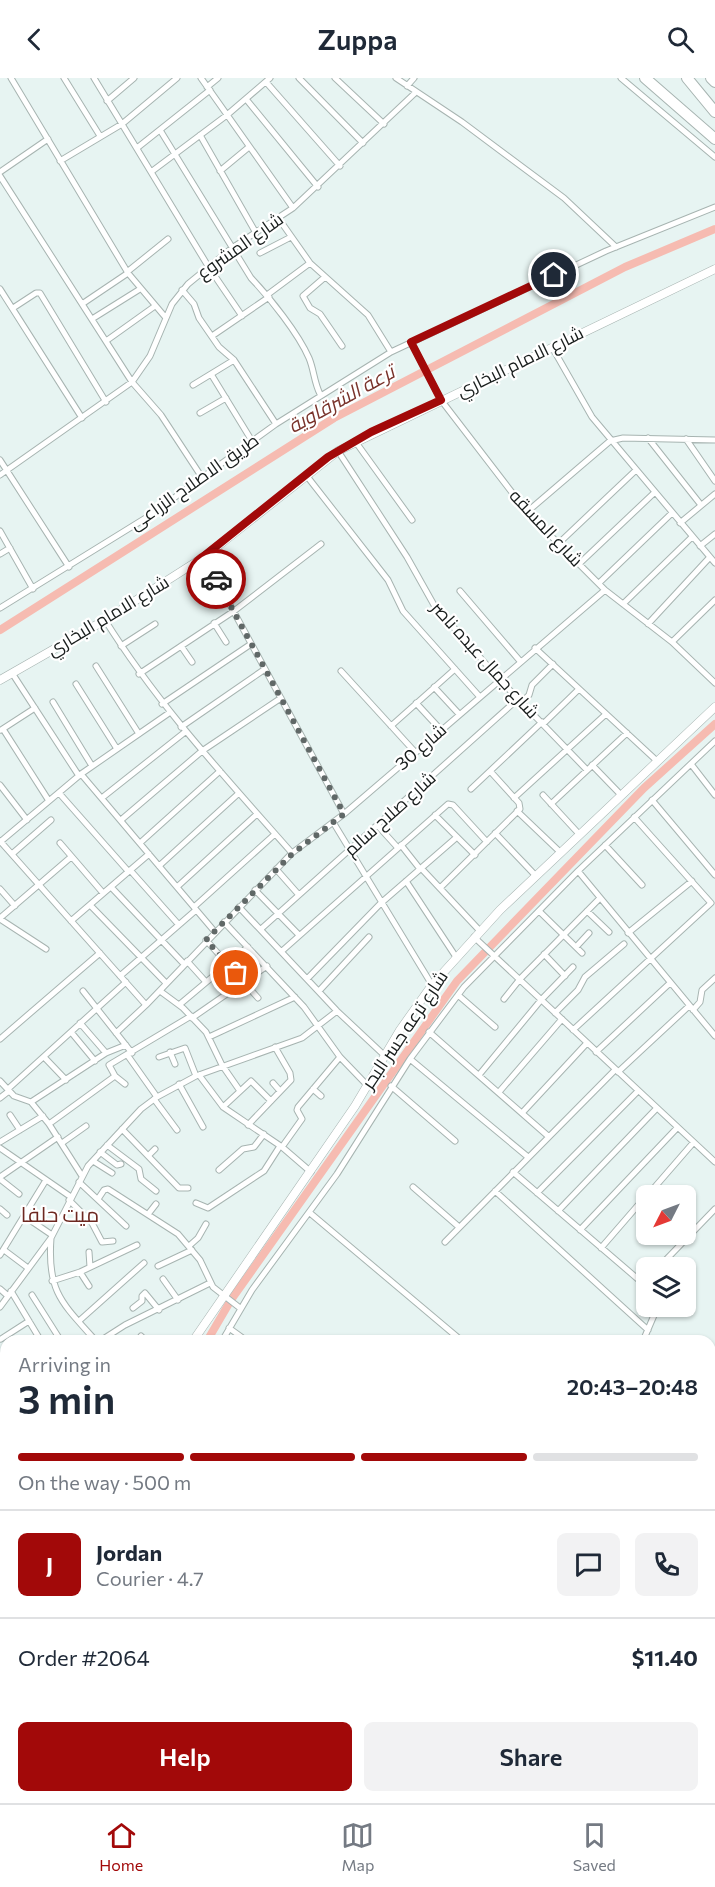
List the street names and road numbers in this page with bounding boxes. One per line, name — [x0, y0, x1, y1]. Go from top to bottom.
street label: شارع المشروع — [192, 207, 288, 285]
street label: شارع الامام البخاري — [453, 321, 588, 405]
street label: طريق الاصلاح الزراعى — [124, 428, 264, 536]
street label: شارع المسقه — [504, 484, 588, 572]
street label: شارع الامام البخاري — [42, 570, 175, 664]
street label: شارع جمال عبده ناصر — [425, 595, 544, 724]
street label: شارع 30 — [390, 718, 452, 776]
street label: شارع صلاح سالم — [339, 766, 441, 862]
street label: شارع ترعه جسر البحر — [356, 966, 454, 1095]

